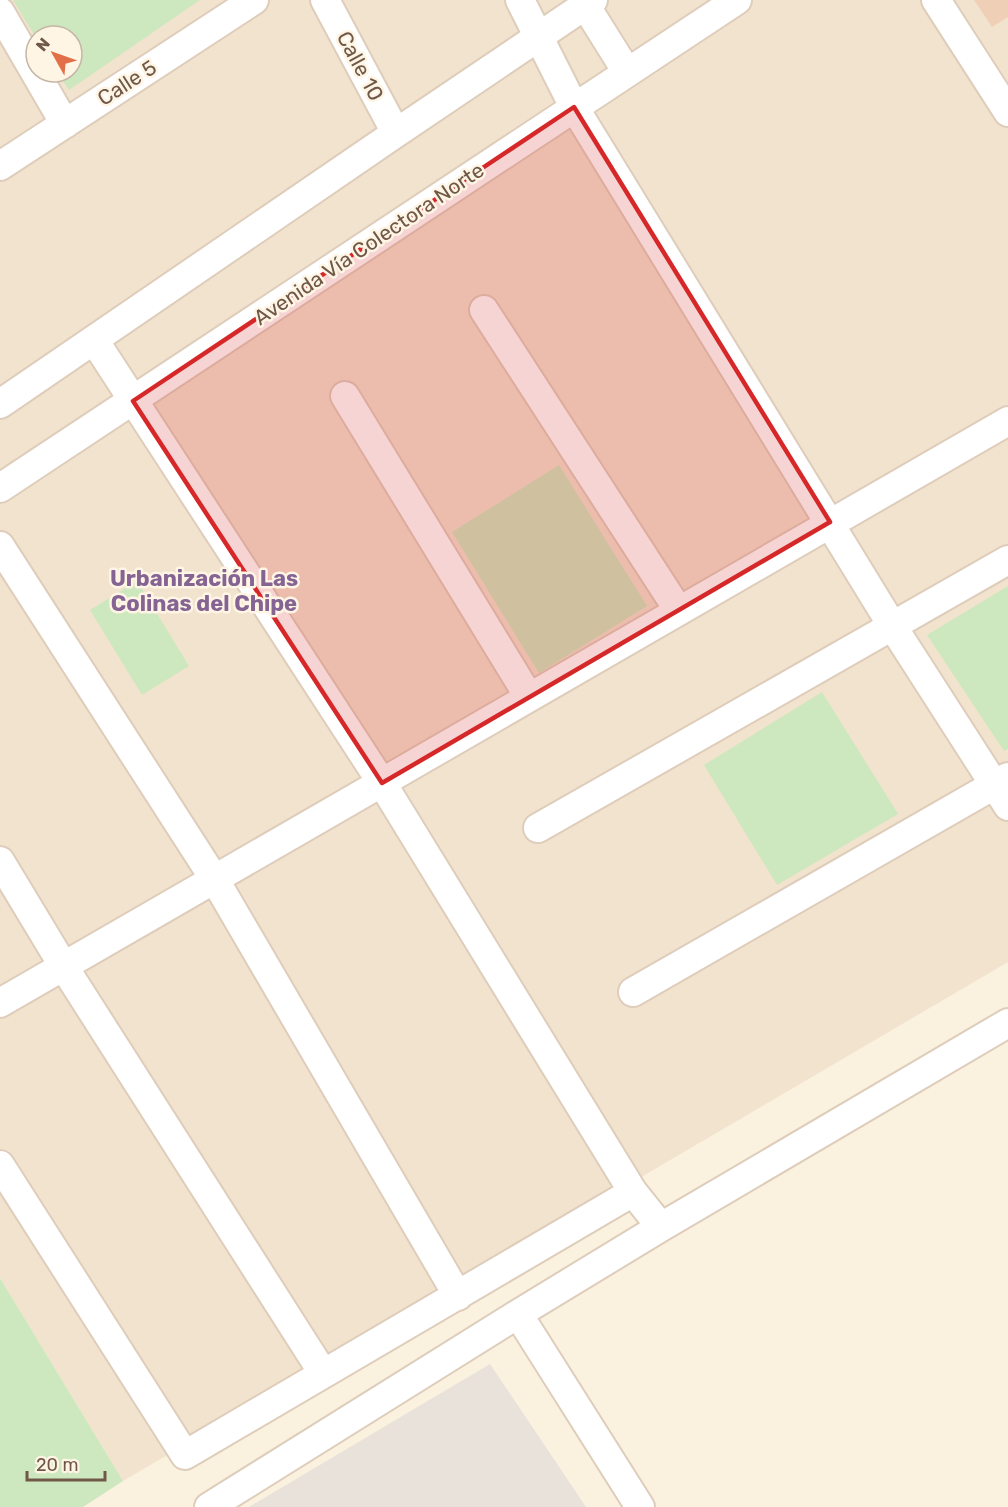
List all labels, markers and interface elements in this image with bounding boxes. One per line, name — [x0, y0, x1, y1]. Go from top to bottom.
north arrow — [24, 24, 84, 84]
street label: Calle 10 — [332, 27, 389, 105]
text: N — [32, 34, 54, 55]
street label: Calle 5 — [93, 54, 161, 111]
street label: Avenida Vía Colectora Norte — [249, 157, 489, 330]
district label: Urbanización Las Colinas del Chipe — [110, 565, 298, 617]
scale bar — [27, 1444, 105, 1482]
text: 20 m — [36, 1454, 78, 1476]

